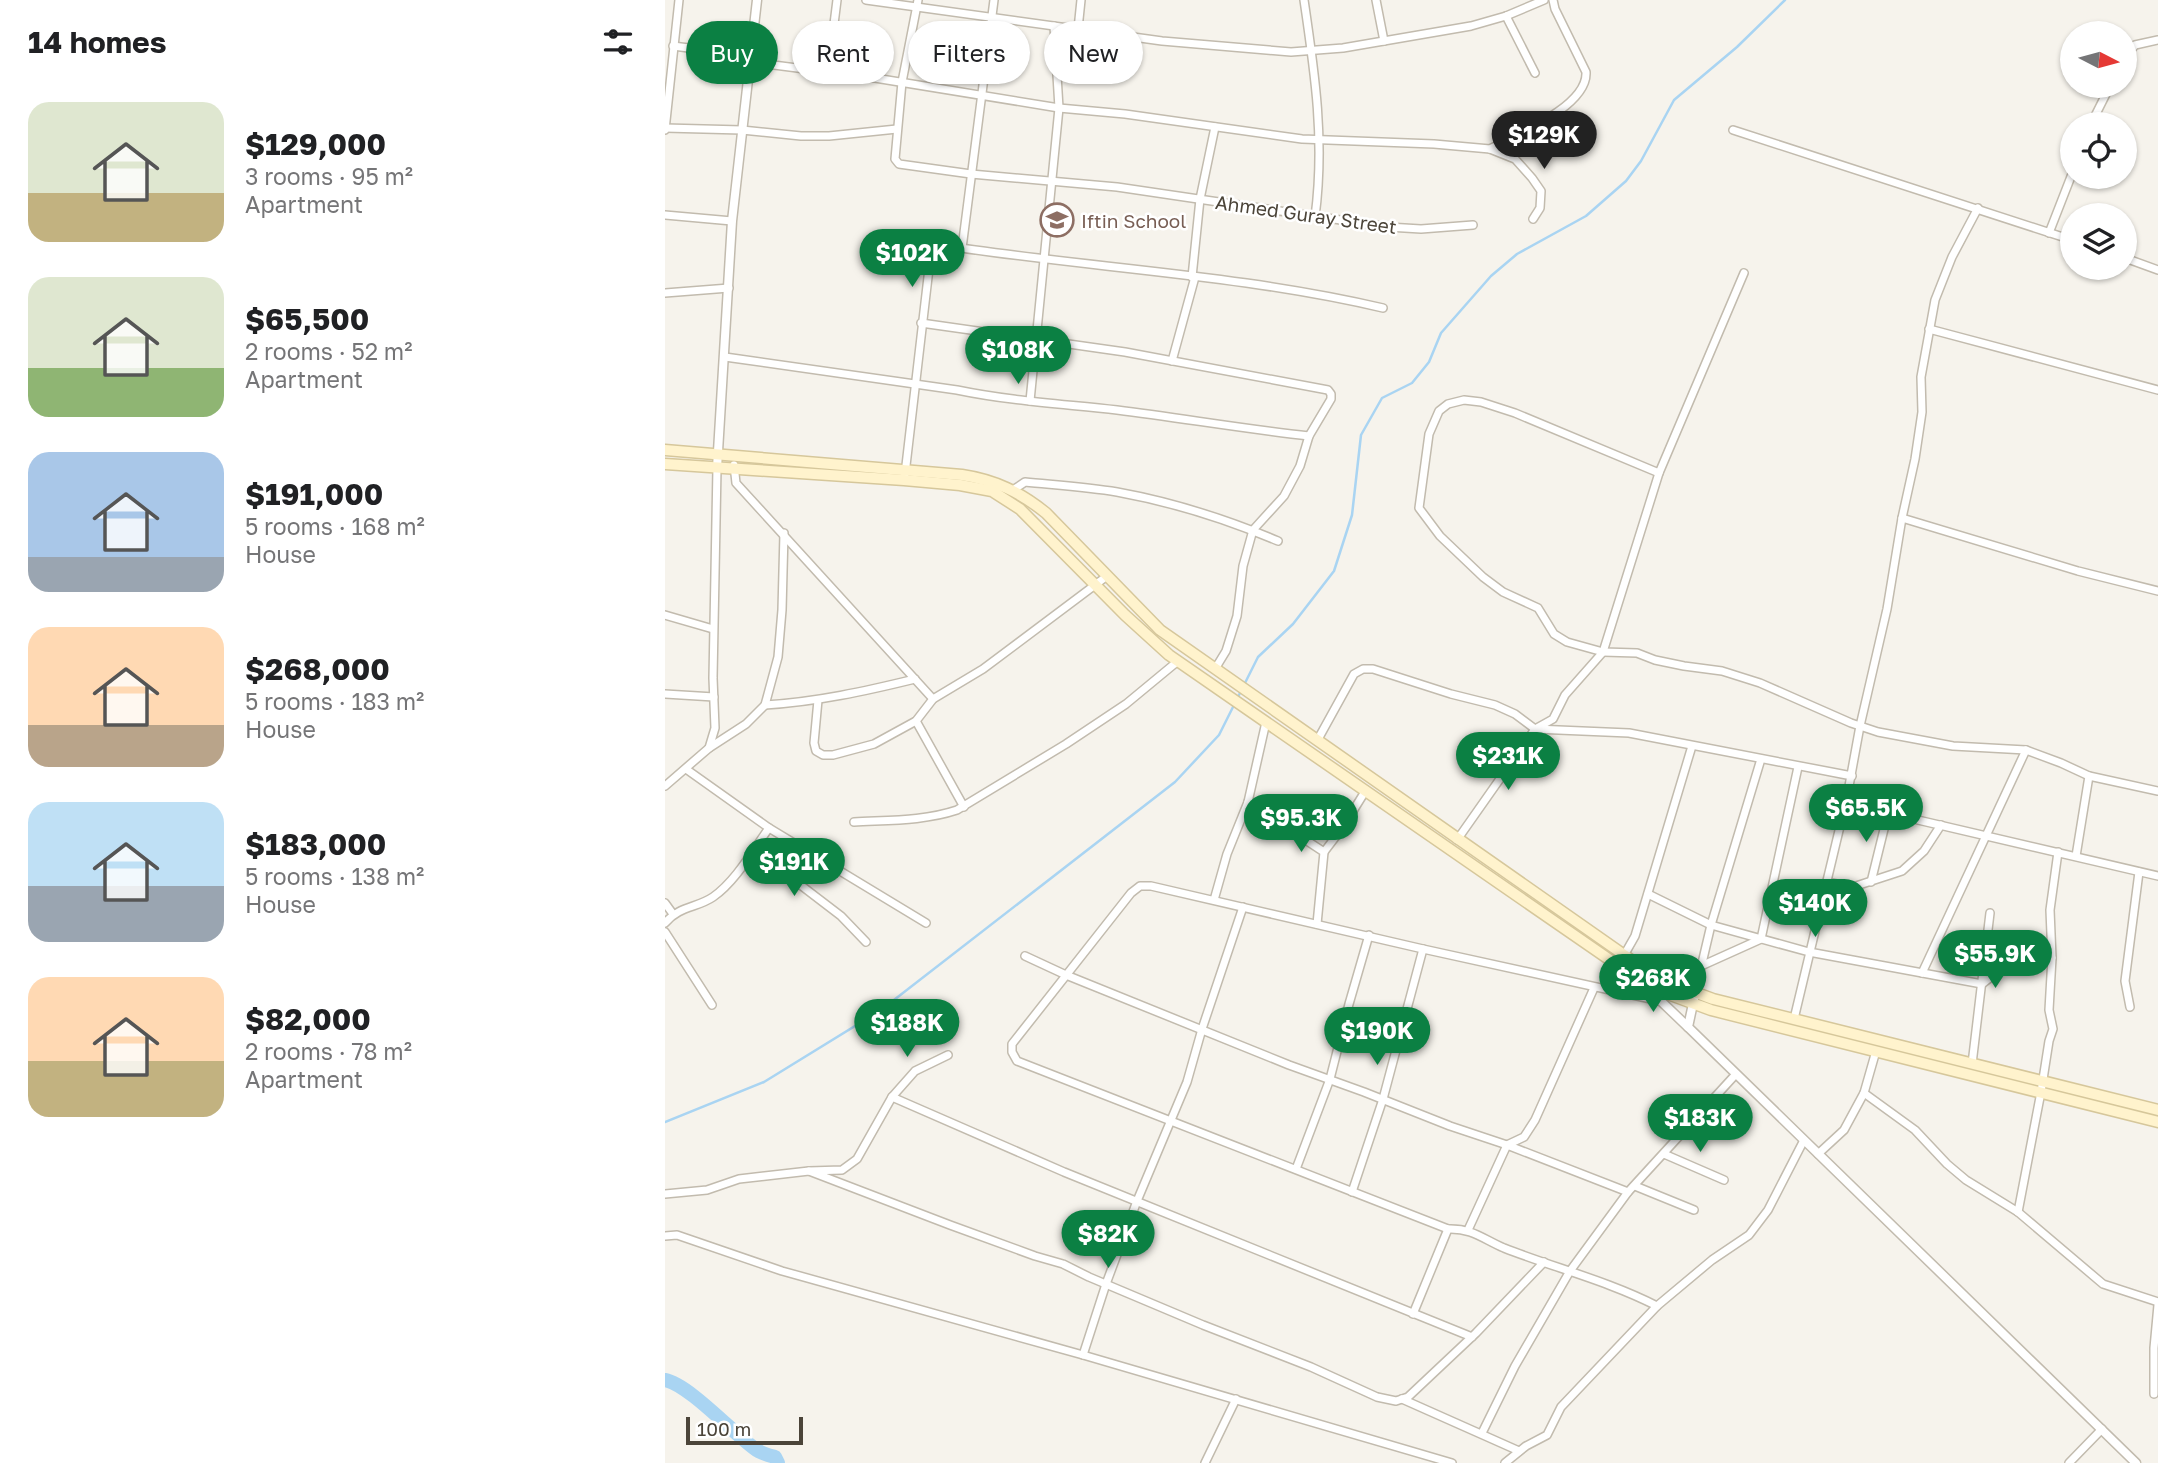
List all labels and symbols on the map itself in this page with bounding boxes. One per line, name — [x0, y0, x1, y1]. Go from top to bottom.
north arrow — [2060, 21, 2137, 98]
pin: $129K — [1495, 111, 1593, 171]
street label: Ahmed Guray Street — [1214, 190, 1398, 238]
school or university icon: Iftin School — [1038, 201, 1076, 239]
place label: Iftin School — [1081, 209, 1186, 232]
pin: $102K — [863, 230, 961, 289]
pin: $108K — [969, 326, 1067, 386]
pin: $231K — [1459, 732, 1557, 792]
pin: $65.5K — [1809, 784, 1923, 844]
pin: $95.3K — [1244, 794, 1358, 854]
pin: $191K — [745, 838, 843, 898]
pin: $140K — [1766, 880, 1864, 939]
pin: $55.9K — [1938, 930, 2052, 990]
pin: $268K — [1604, 954, 1702, 1014]
pin: $188K — [858, 1000, 956, 1059]
pin: $190K — [1328, 1007, 1426, 1067]
pin: $183K — [1651, 1094, 1749, 1154]
pin: $82K — [1067, 1210, 1149, 1270]
scale bar — [686, 1414, 803, 1446]

